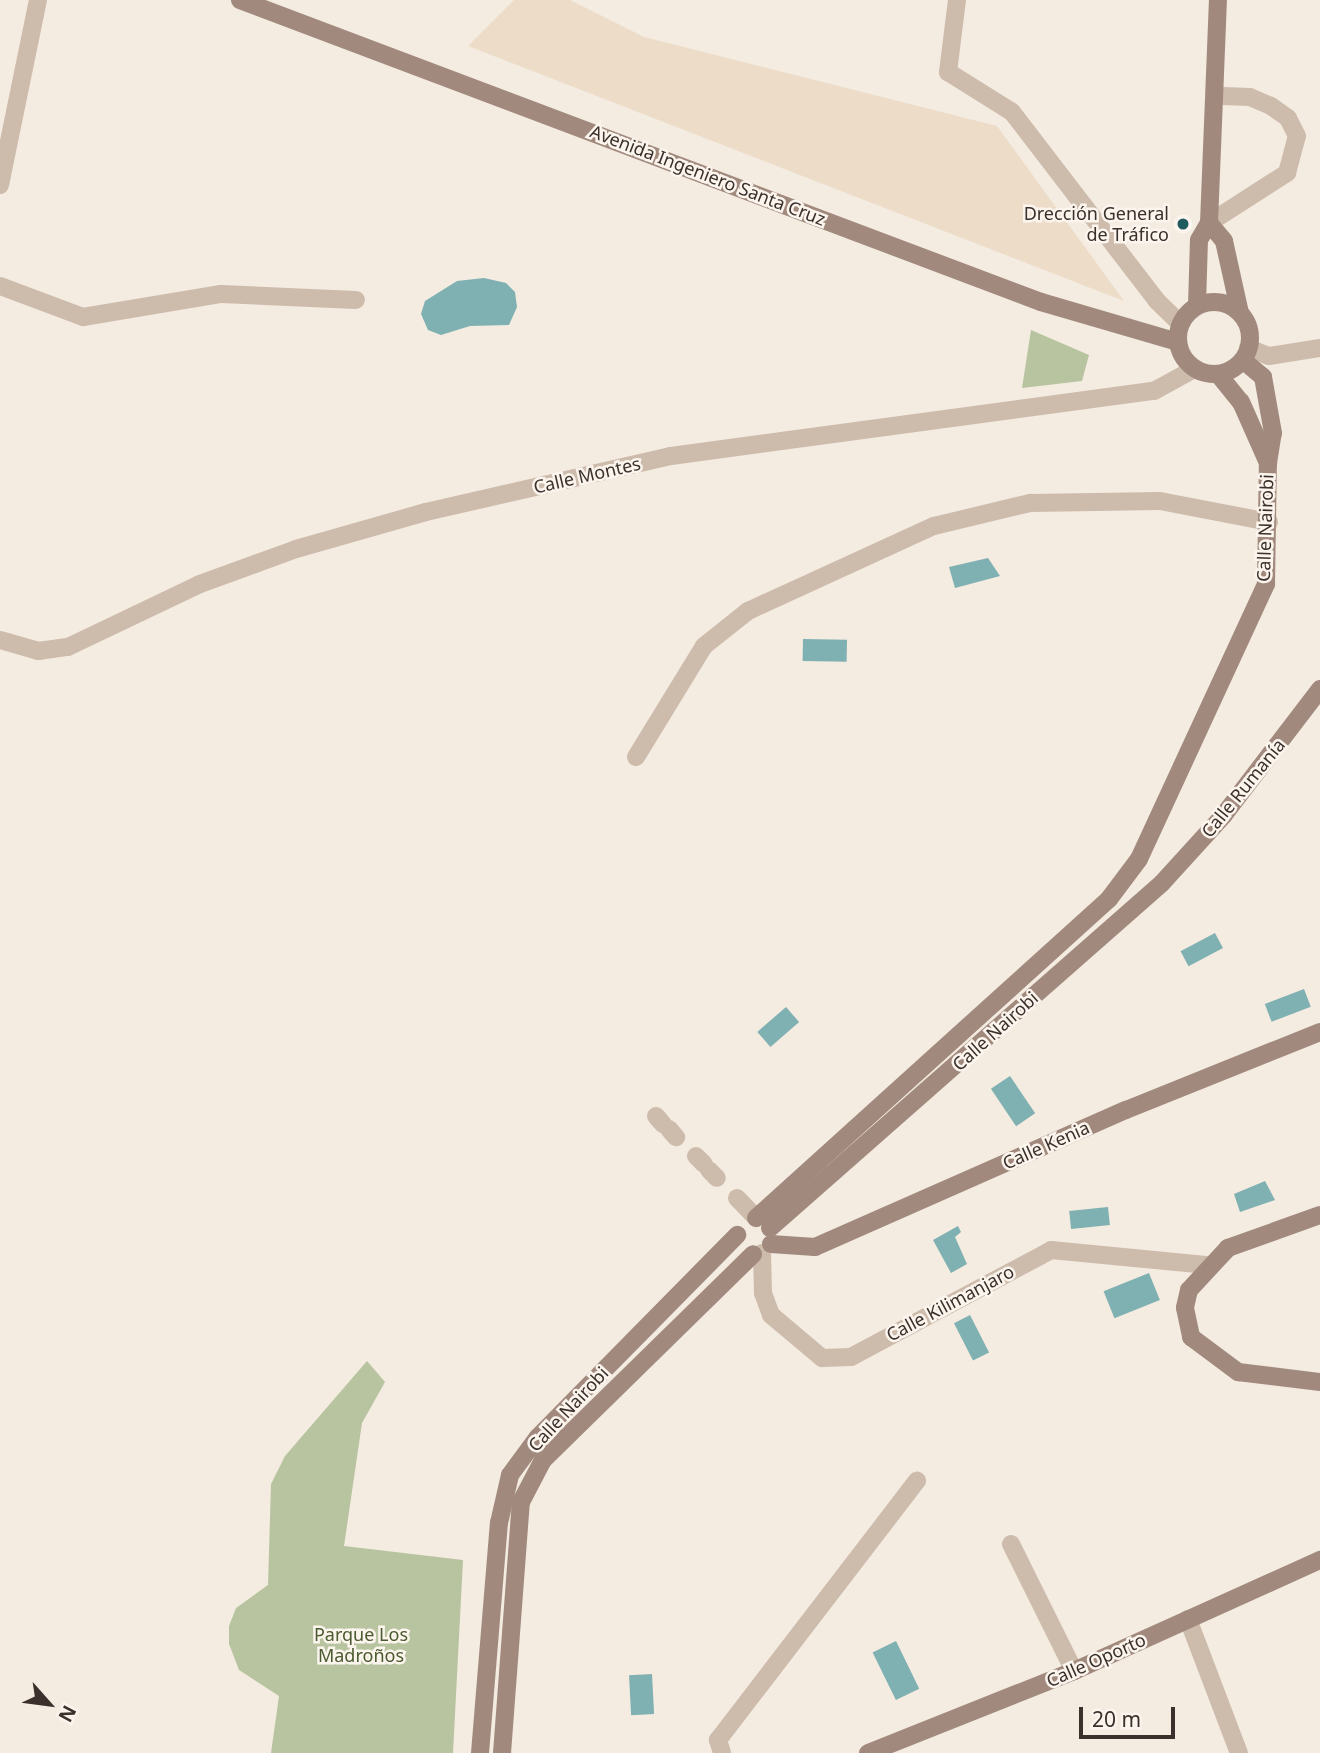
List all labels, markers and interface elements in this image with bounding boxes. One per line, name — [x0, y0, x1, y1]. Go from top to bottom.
street label: Avenida Ingeniero Santa Cruz — [587, 120, 829, 230]
place label: Drección General de Tráfico — [1024, 203, 1169, 246]
marker: Drección General de Tráfico — [1175, 216, 1191, 232]
street label: Calle Montes — [531, 452, 643, 498]
street label: Calle Nairobi — [1252, 474, 1278, 582]
street label: Calle Rumanía — [1197, 734, 1289, 842]
street label: Calle Nairobi — [948, 987, 1042, 1075]
street label: Calle Kenia — [999, 1116, 1093, 1174]
street label: Calle Kilimanjaro — [882, 1260, 1018, 1346]
street label: Calle Nairobi — [523, 1362, 613, 1456]
park label: Parque Los Madroños — [314, 1624, 408, 1666]
street label: Calle Oporto — [1043, 1628, 1149, 1692]
north arrow — [14, 1669, 84, 1739]
scale bar — [1082, 1694, 1178, 1738]
text: N — [52, 1701, 83, 1727]
text: 20 m — [1092, 1705, 1141, 1733]

